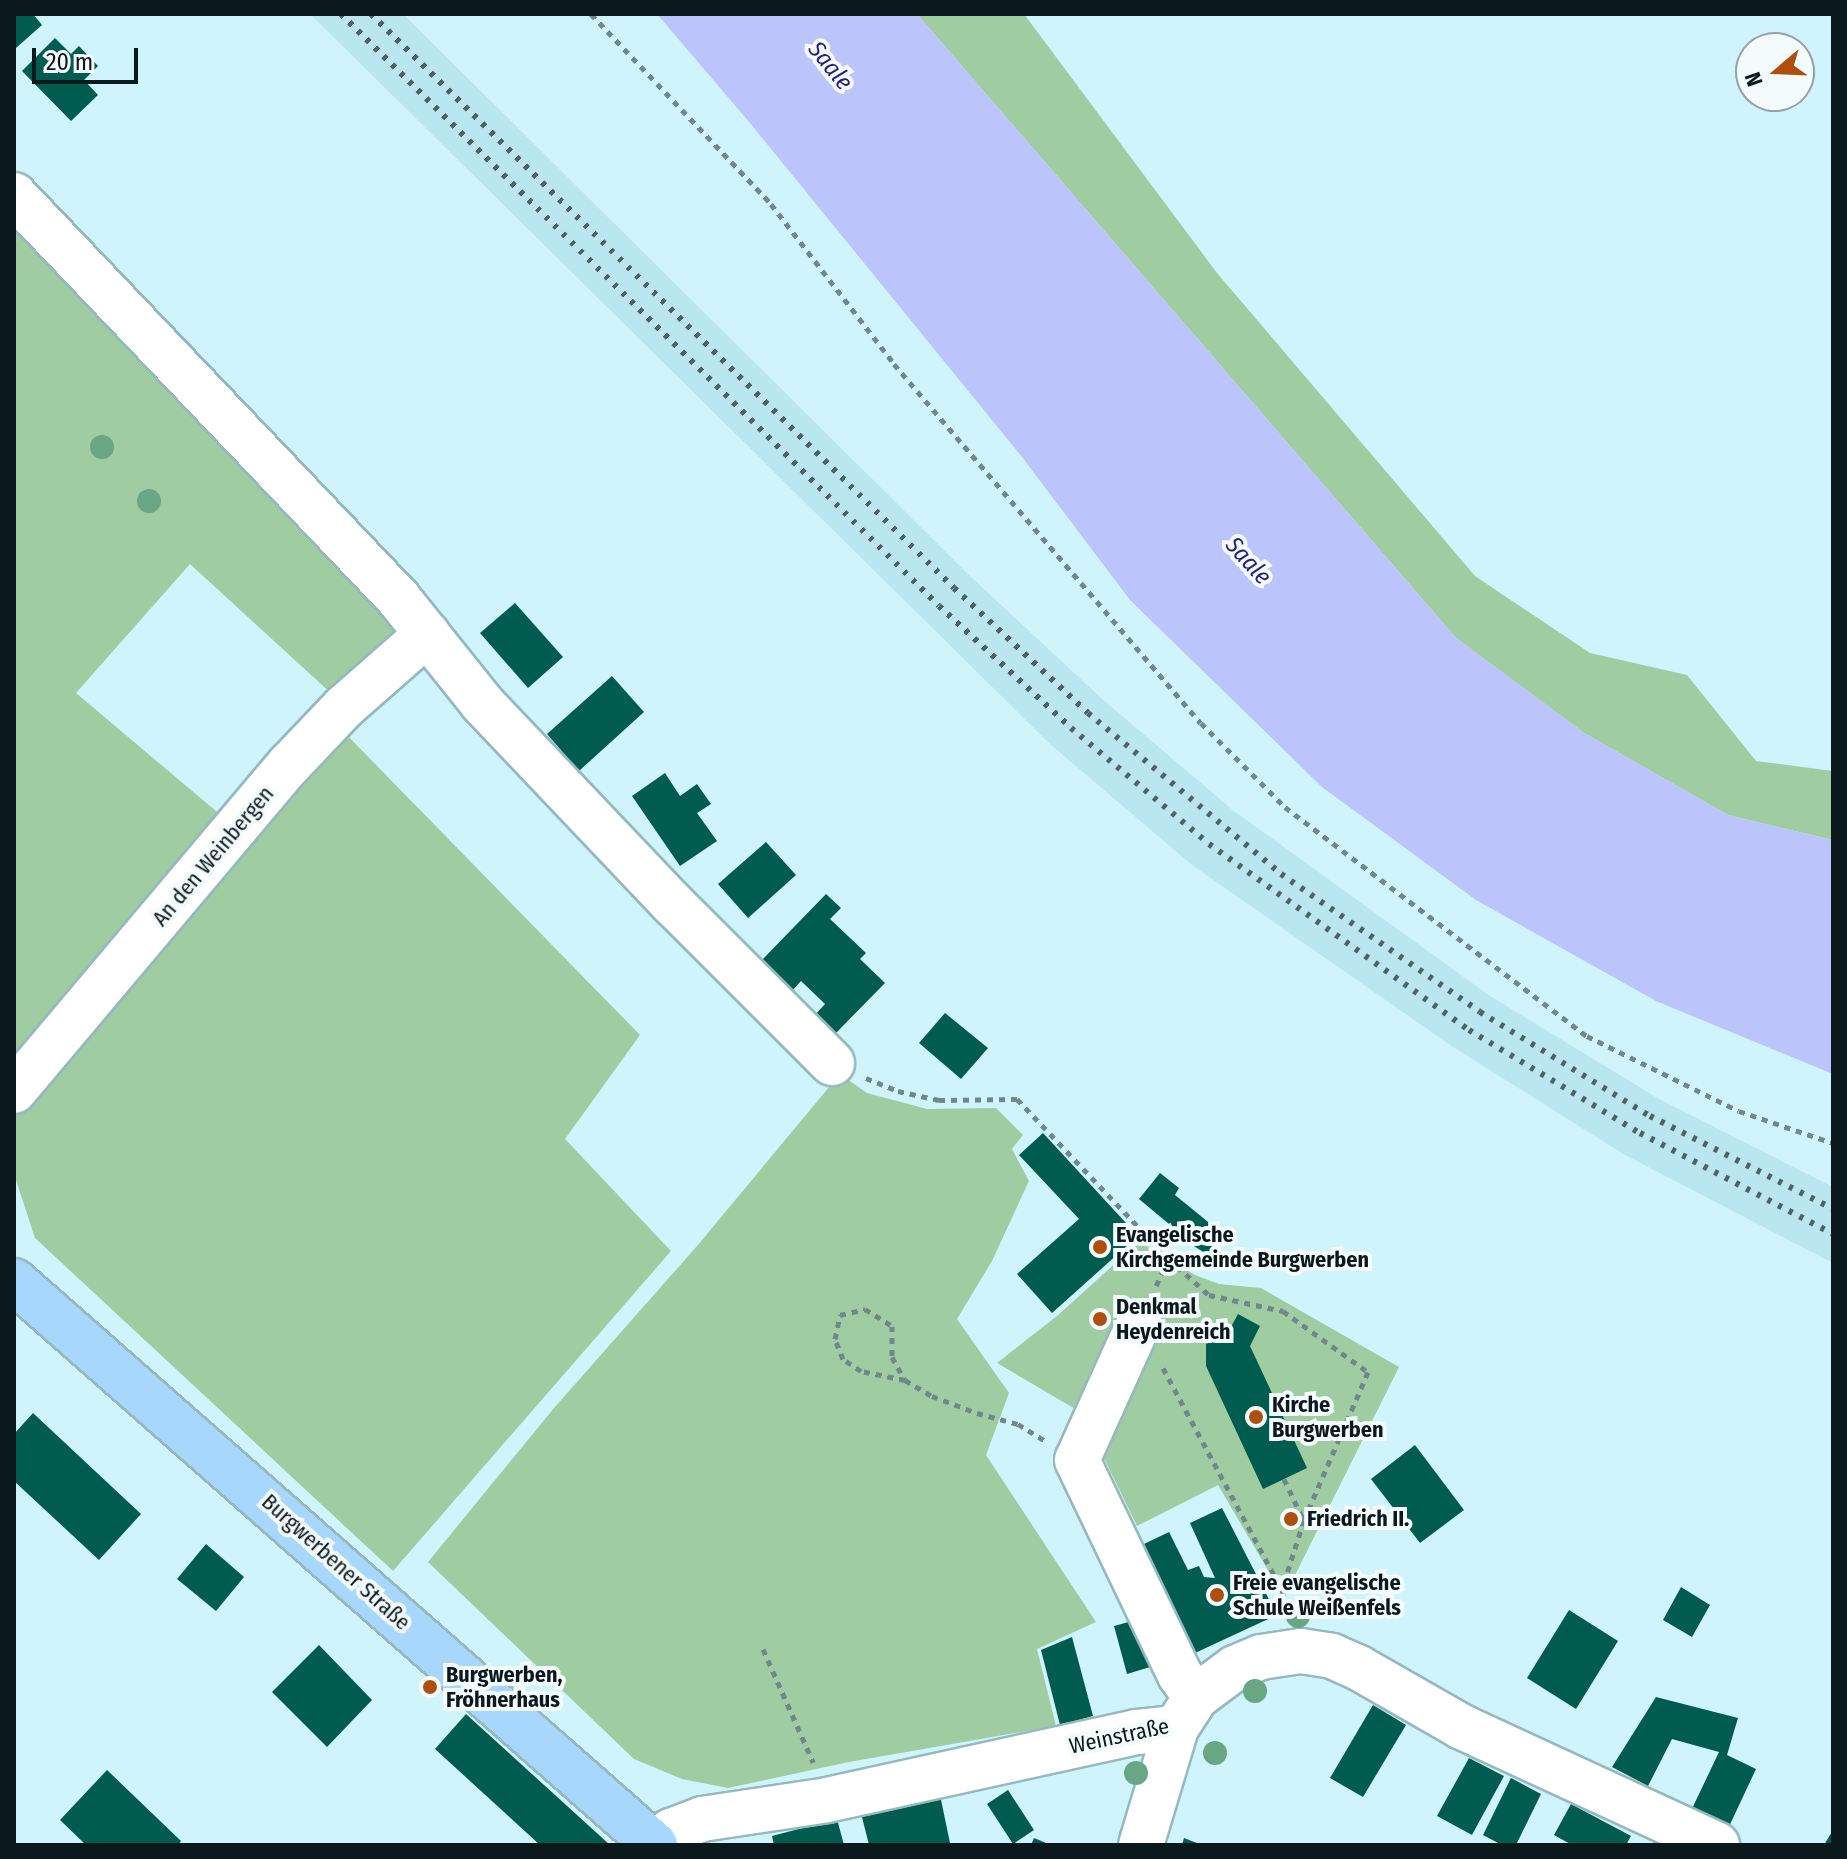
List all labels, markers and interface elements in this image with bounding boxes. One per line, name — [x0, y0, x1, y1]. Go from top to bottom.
scale bar — [36, 32, 142, 82]
north arrow — [1735, 32, 1815, 112]
water label: Saale — [802, 36, 858, 96]
text: 20 m — [46, 48, 93, 76]
text: N — [1739, 69, 1769, 90]
water label: Saale — [1219, 531, 1277, 591]
street label: An den Weinbergen — [147, 781, 279, 931]
place label: Evangelische Kirchgemeinde Burgwerben — [1116, 1221, 1369, 1272]
marker: Evangelische Kirchgemeinde Burgwerben — [1091, 1238, 1109, 1256]
place label: Denkmal Heydenreich — [1116, 1293, 1231, 1344]
marker: Denkmal Heydenreich — [1091, 1310, 1109, 1328]
place label: Kirche Burgwerben — [1272, 1391, 1383, 1442]
marker: Kirche Burgwerben — [1247, 1408, 1265, 1426]
street label: Burgwerbener Straße — [256, 1488, 416, 1636]
place label: Friedrich II. — [1307, 1506, 1409, 1532]
marker: Friedrich II. — [1282, 1510, 1300, 1528]
place label: Freie evangelische Schule Weißenfels — [1233, 1569, 1401, 1620]
marker: Freie evangelische Schule Weißenfels — [1208, 1586, 1226, 1604]
place label: Burgwerben, Fröhnerhaus — [446, 1661, 562, 1712]
marker: Burgwerben, Fröhnerhaus — [421, 1678, 439, 1696]
street label: Weinstraße — [1067, 1713, 1171, 1759]

